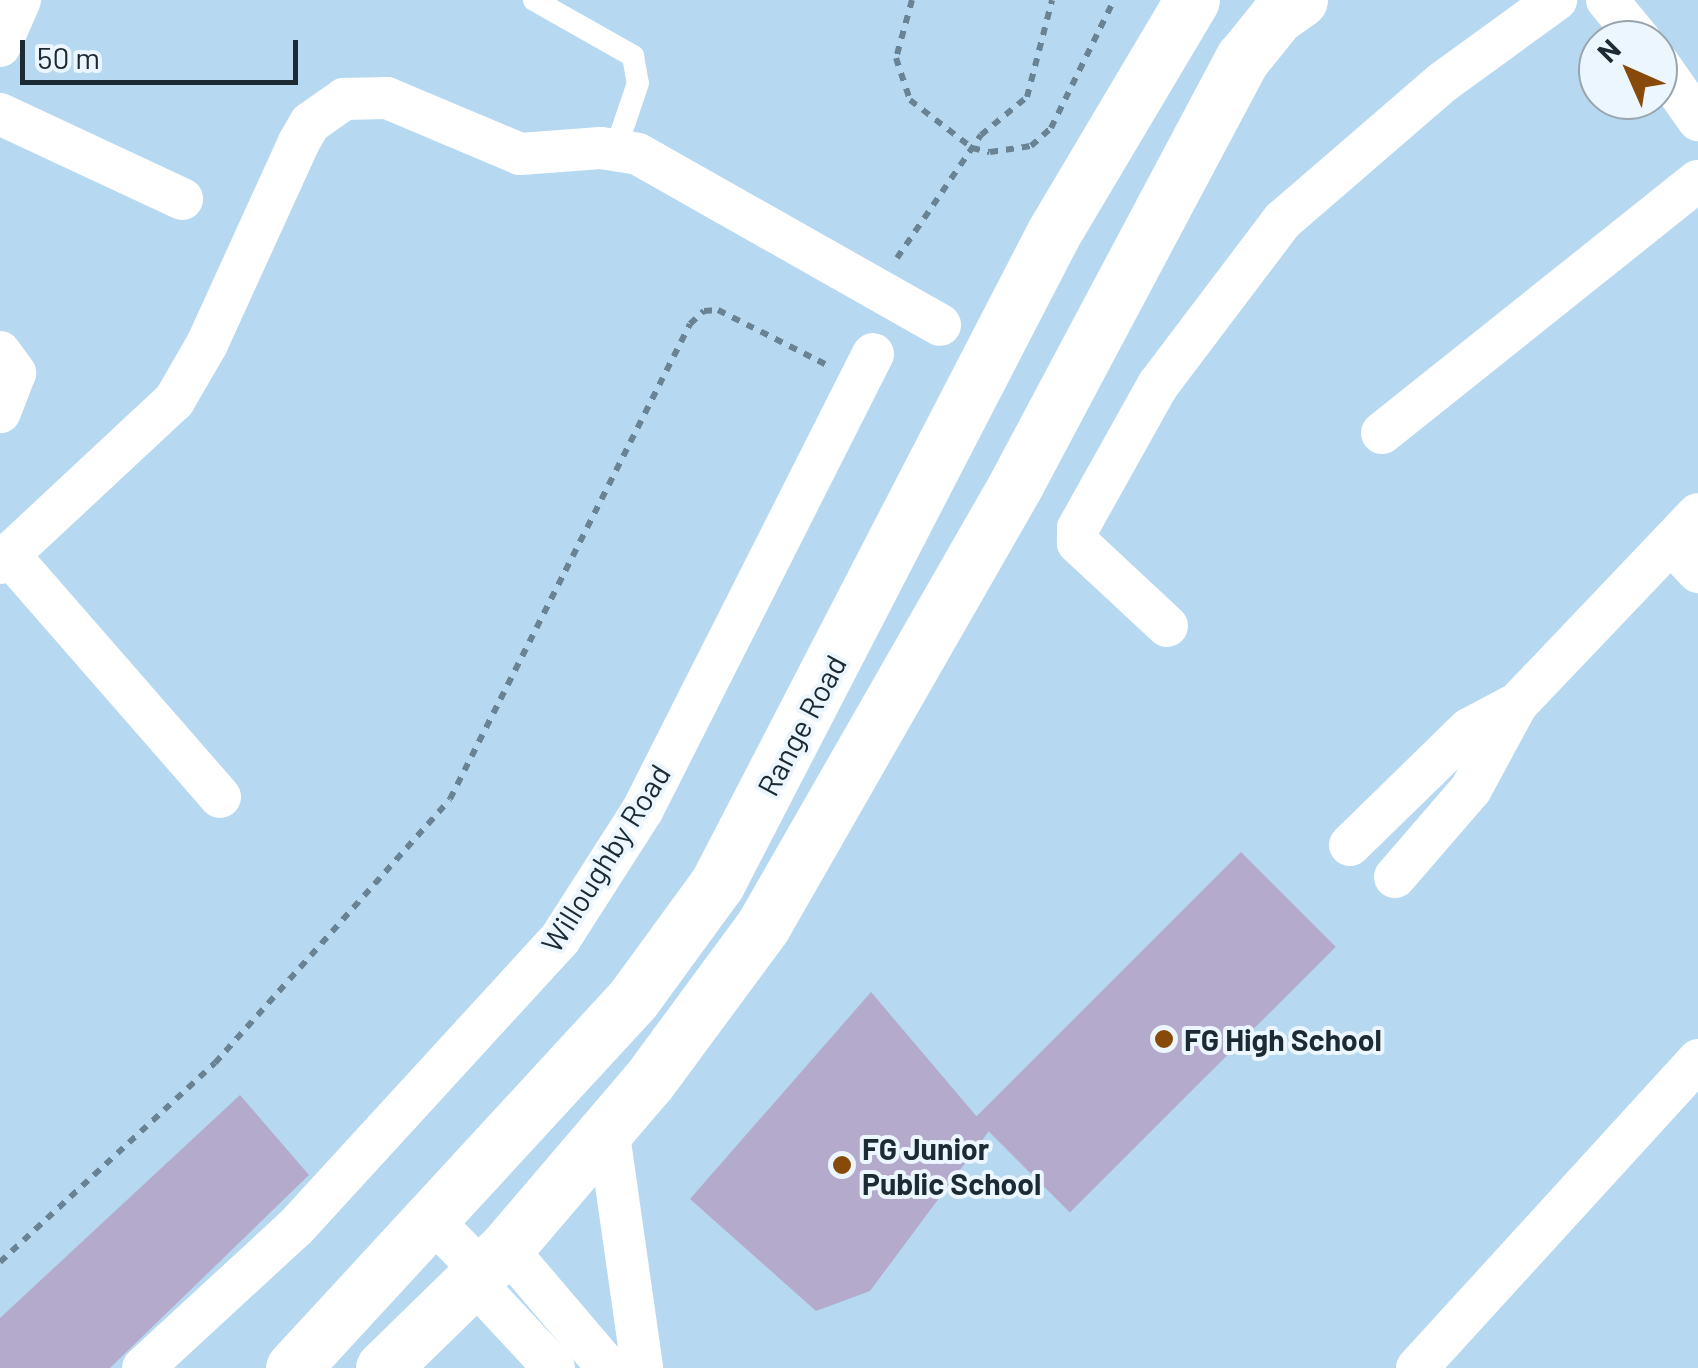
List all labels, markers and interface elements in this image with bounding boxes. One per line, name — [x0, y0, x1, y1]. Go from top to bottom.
scale bar — [25, 20, 302, 82]
north arrow — [1578, 20, 1678, 120]
text: N — [1590, 32, 1627, 69]
text: 50 m — [37, 39, 100, 75]
street label: Range Road — [749, 648, 853, 802]
street label: Willoughby Road — [533, 757, 677, 959]
place label: FG High School — [1184, 1021, 1382, 1057]
marker: FG High School — [1153, 1028, 1175, 1050]
place label: FG Junior Public School — [862, 1130, 1041, 1200]
marker: FG Junior Public School — [831, 1154, 853, 1176]

